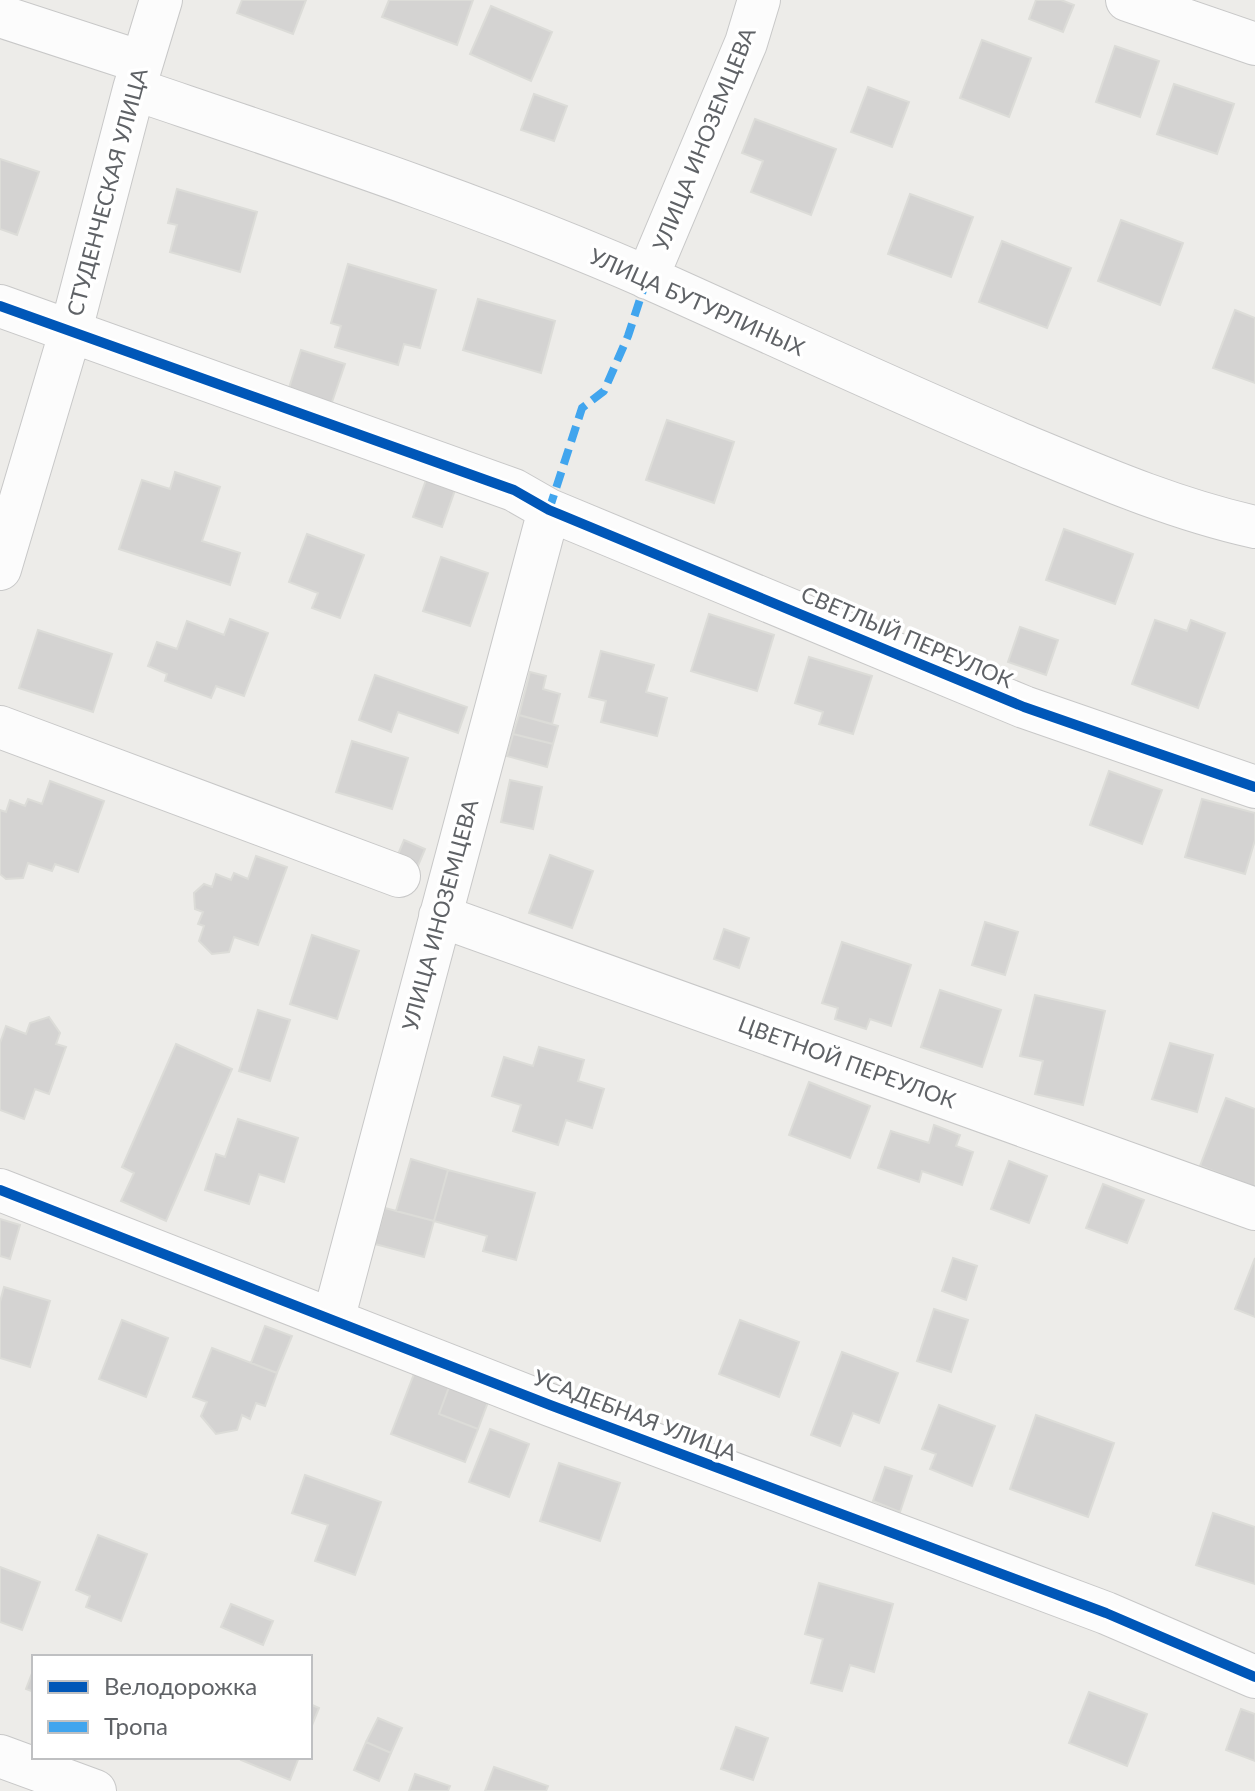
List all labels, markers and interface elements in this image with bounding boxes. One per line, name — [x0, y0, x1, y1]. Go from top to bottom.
street label: УЛИЦА ИНОЗЕМЦЕВА — [646, 23, 761, 254]
street label: СТУДЕНЧЕСКАЯ УЛИЦА — [60, 65, 153, 319]
street label: УЛИЦА БУТУРЛИНЫХ — [585, 242, 810, 361]
street label: СВЕТЛЫЙ ПЕРЕУЛОК — [797, 580, 1017, 693]
street label: УЛИЦА ИНОЗЕМЦЕВА — [396, 796, 483, 1033]
street label: ЦВЕТНОЙ ПЕРЕУЛОК — [735, 1010, 960, 1114]
street label: УСАДЕБНАЯ УЛИЦА — [530, 1363, 741, 1466]
legend — [32, 1655, 312, 1759]
text: Велодорожка — [104, 1671, 257, 1700]
text: Тропа — [104, 1711, 168, 1740]

